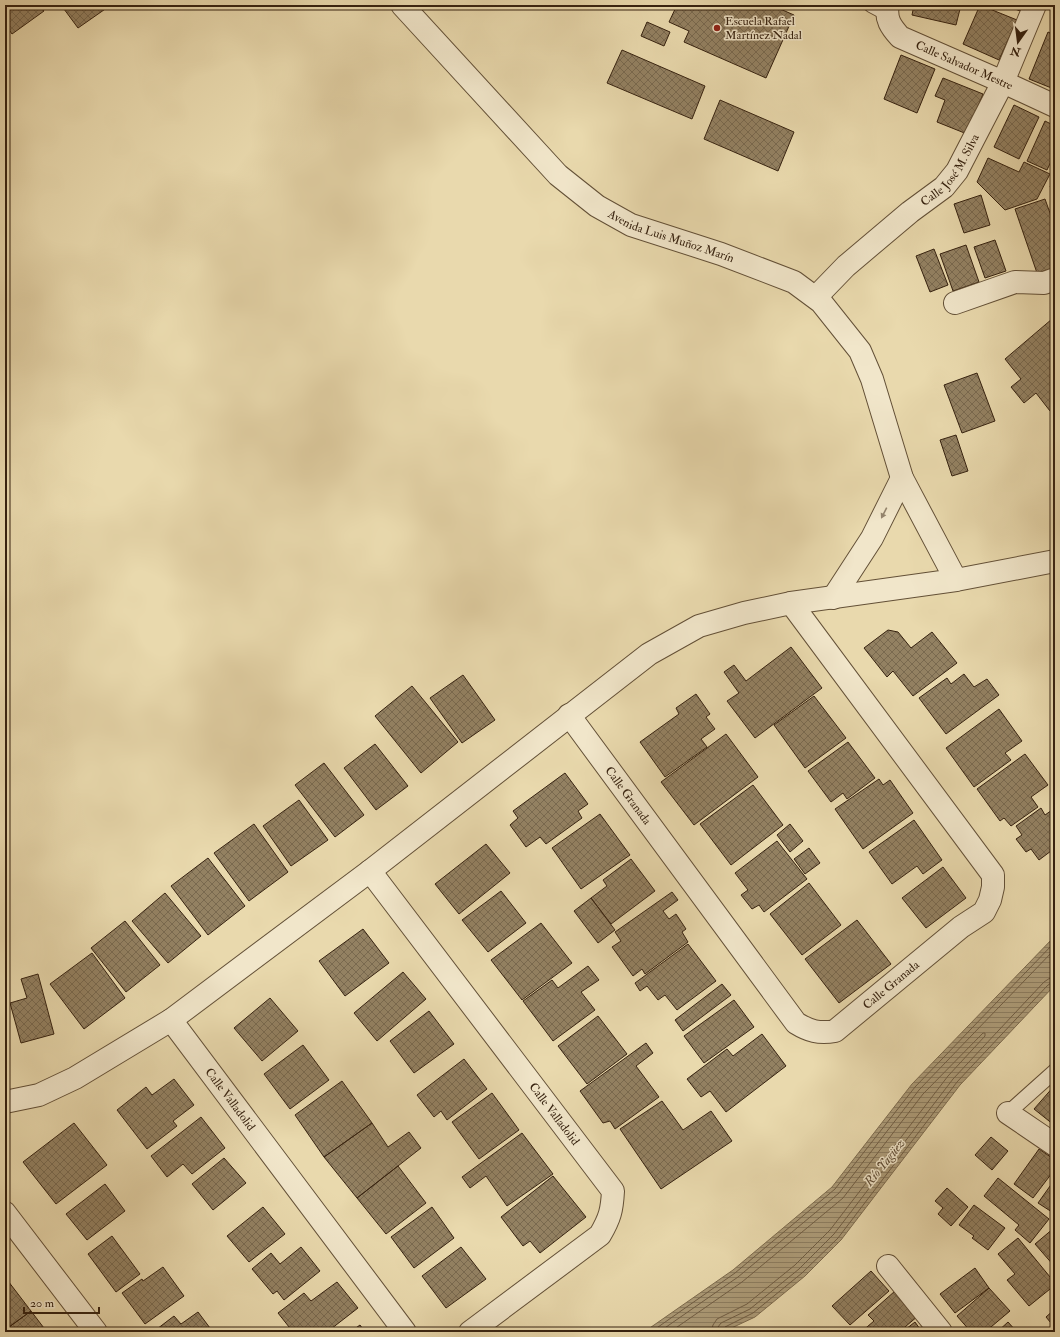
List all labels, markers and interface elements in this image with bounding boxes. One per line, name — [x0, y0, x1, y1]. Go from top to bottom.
place label: Escuela Rafael Martínez Nadal — [725, 14, 802, 43]
north arrow — [998, 22, 1038, 62]
marker: Escuela Rafael Martínez Nadal — [712, 23, 722, 33]
street label: Calle Salvador Mestre — [913, 38, 1015, 94]
text: N — [1008, 43, 1023, 59]
street label: Calle José M. Silva — [918, 131, 983, 210]
street label: Avenida Luis Muñoz Marín — [604, 206, 736, 266]
one-way arrow — [881, 507, 887, 519]
street label: Calle Granada — [601, 764, 655, 829]
street label: Calle Granada — [860, 957, 923, 1013]
street label: Calle Valladolid — [202, 1065, 258, 1134]
street label: Calle Valladolid — [526, 1080, 583, 1149]
water label: Río Yagüez — [860, 1136, 909, 1190]
scale bar — [24, 1289, 99, 1315]
text: 20 m — [30, 1296, 55, 1311]

